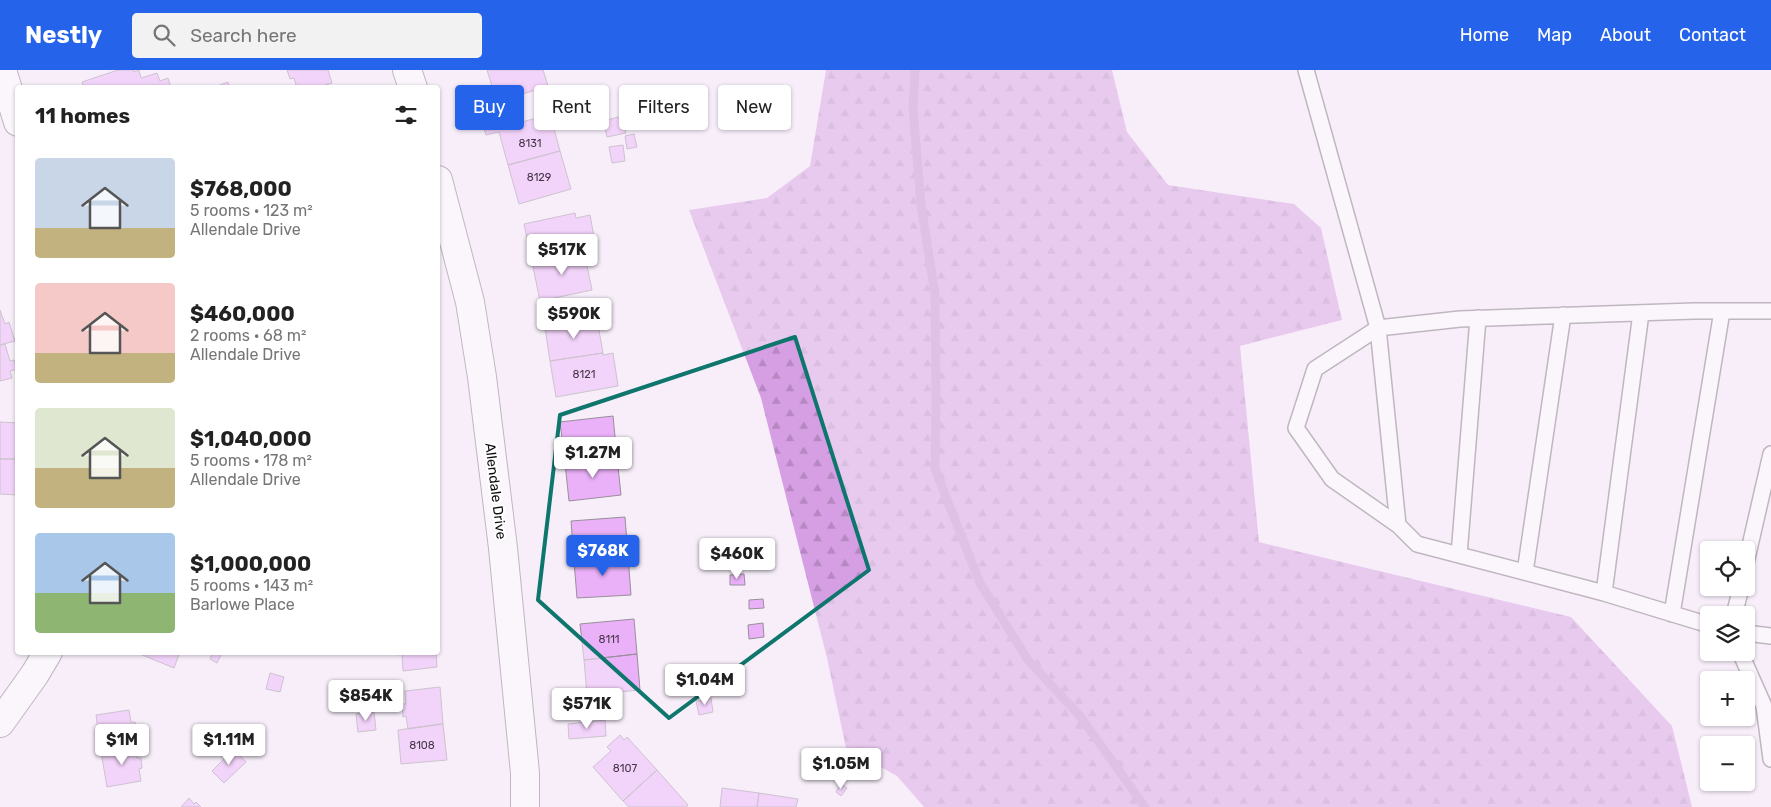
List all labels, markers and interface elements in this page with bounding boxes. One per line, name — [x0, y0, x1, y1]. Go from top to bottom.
search box — [132, 13, 482, 58]
text: Nestly — [25, 21, 102, 49]
icon: search — [150, 21, 178, 49]
text: Search here — [190, 24, 297, 47]
text: Home — [1460, 24, 1509, 46]
text: Map — [1537, 24, 1572, 46]
text: About — [1600, 24, 1651, 46]
text: Contact — [1679, 24, 1746, 46]
chip: Buy — [455, 85, 524, 130]
chip: Rent — [534, 85, 609, 130]
chip: Filters — [619, 85, 708, 130]
chip: New — [718, 85, 791, 130]
icon: filters — [392, 101, 420, 129]
text: 11 homes — [35, 103, 130, 128]
house number: 8131 — [519, 137, 541, 150]
house number: 8129 — [527, 171, 551, 184]
text: $768,000 — [190, 176, 292, 201]
icon: home — [75, 178, 135, 238]
text: 5 rooms · 123 m² — [190, 201, 313, 220]
text: Allendale Drive — [190, 220, 301, 239]
pin: $517K — [527, 234, 597, 276]
text: $517K — [538, 240, 586, 259]
pin: $590K — [539, 298, 609, 340]
text: $460,000 — [190, 301, 295, 326]
icon: home — [75, 303, 135, 363]
text: $590K — [548, 304, 600, 323]
text: 2 rooms · 68 m² — [190, 326, 307, 345]
text: Allendale Drive — [190, 345, 301, 364]
house number: 8121 — [573, 368, 595, 381]
text: $1,040,000 — [190, 426, 311, 451]
icon: home — [75, 428, 135, 488]
pin: $1.27M — [552, 436, 634, 479]
street label: Allendale Drive — [481, 442, 510, 540]
text: $1.27M — [565, 443, 621, 462]
text: 5 rooms · 178 m² — [190, 451, 312, 470]
text: Allendale Drive — [190, 470, 301, 489]
pin: $768K — [568, 534, 638, 577]
pin: $460K — [702, 538, 772, 580]
text: $768K — [577, 541, 629, 560]
map controls — [1700, 541, 1755, 791]
button: locate — [1700, 541, 1755, 596]
text: $460K — [710, 544, 764, 563]
text: $1,000,000 — [190, 551, 311, 576]
icon: home — [75, 553, 135, 613]
text: 5 rooms · 143 m² — [190, 576, 313, 595]
text: Barlowe Place — [190, 595, 295, 614]
button: layers — [1700, 606, 1755, 661]
house number: 8111 — [598, 633, 620, 646]
pin: $1.04M — [664, 664, 746, 706]
text: $1.04M — [676, 670, 734, 689]
button: + — [1700, 671, 1755, 726]
pin: $854K — [331, 680, 401, 722]
text: $854K — [339, 686, 393, 705]
pin: $571K — [552, 688, 622, 730]
text: $571K — [563, 694, 611, 713]
pin: $1M — [98, 724, 146, 766]
pin: $1.11M — [188, 724, 270, 766]
text: $1M — [106, 730, 138, 749]
text: $1.11M — [203, 730, 255, 749]
button: − — [1700, 736, 1755, 791]
house number: 8108 — [409, 739, 435, 752]
pin: $1.05M — [800, 748, 882, 790]
text: $1.05M — [812, 754, 870, 773]
house number: 8107 — [613, 762, 638, 775]

